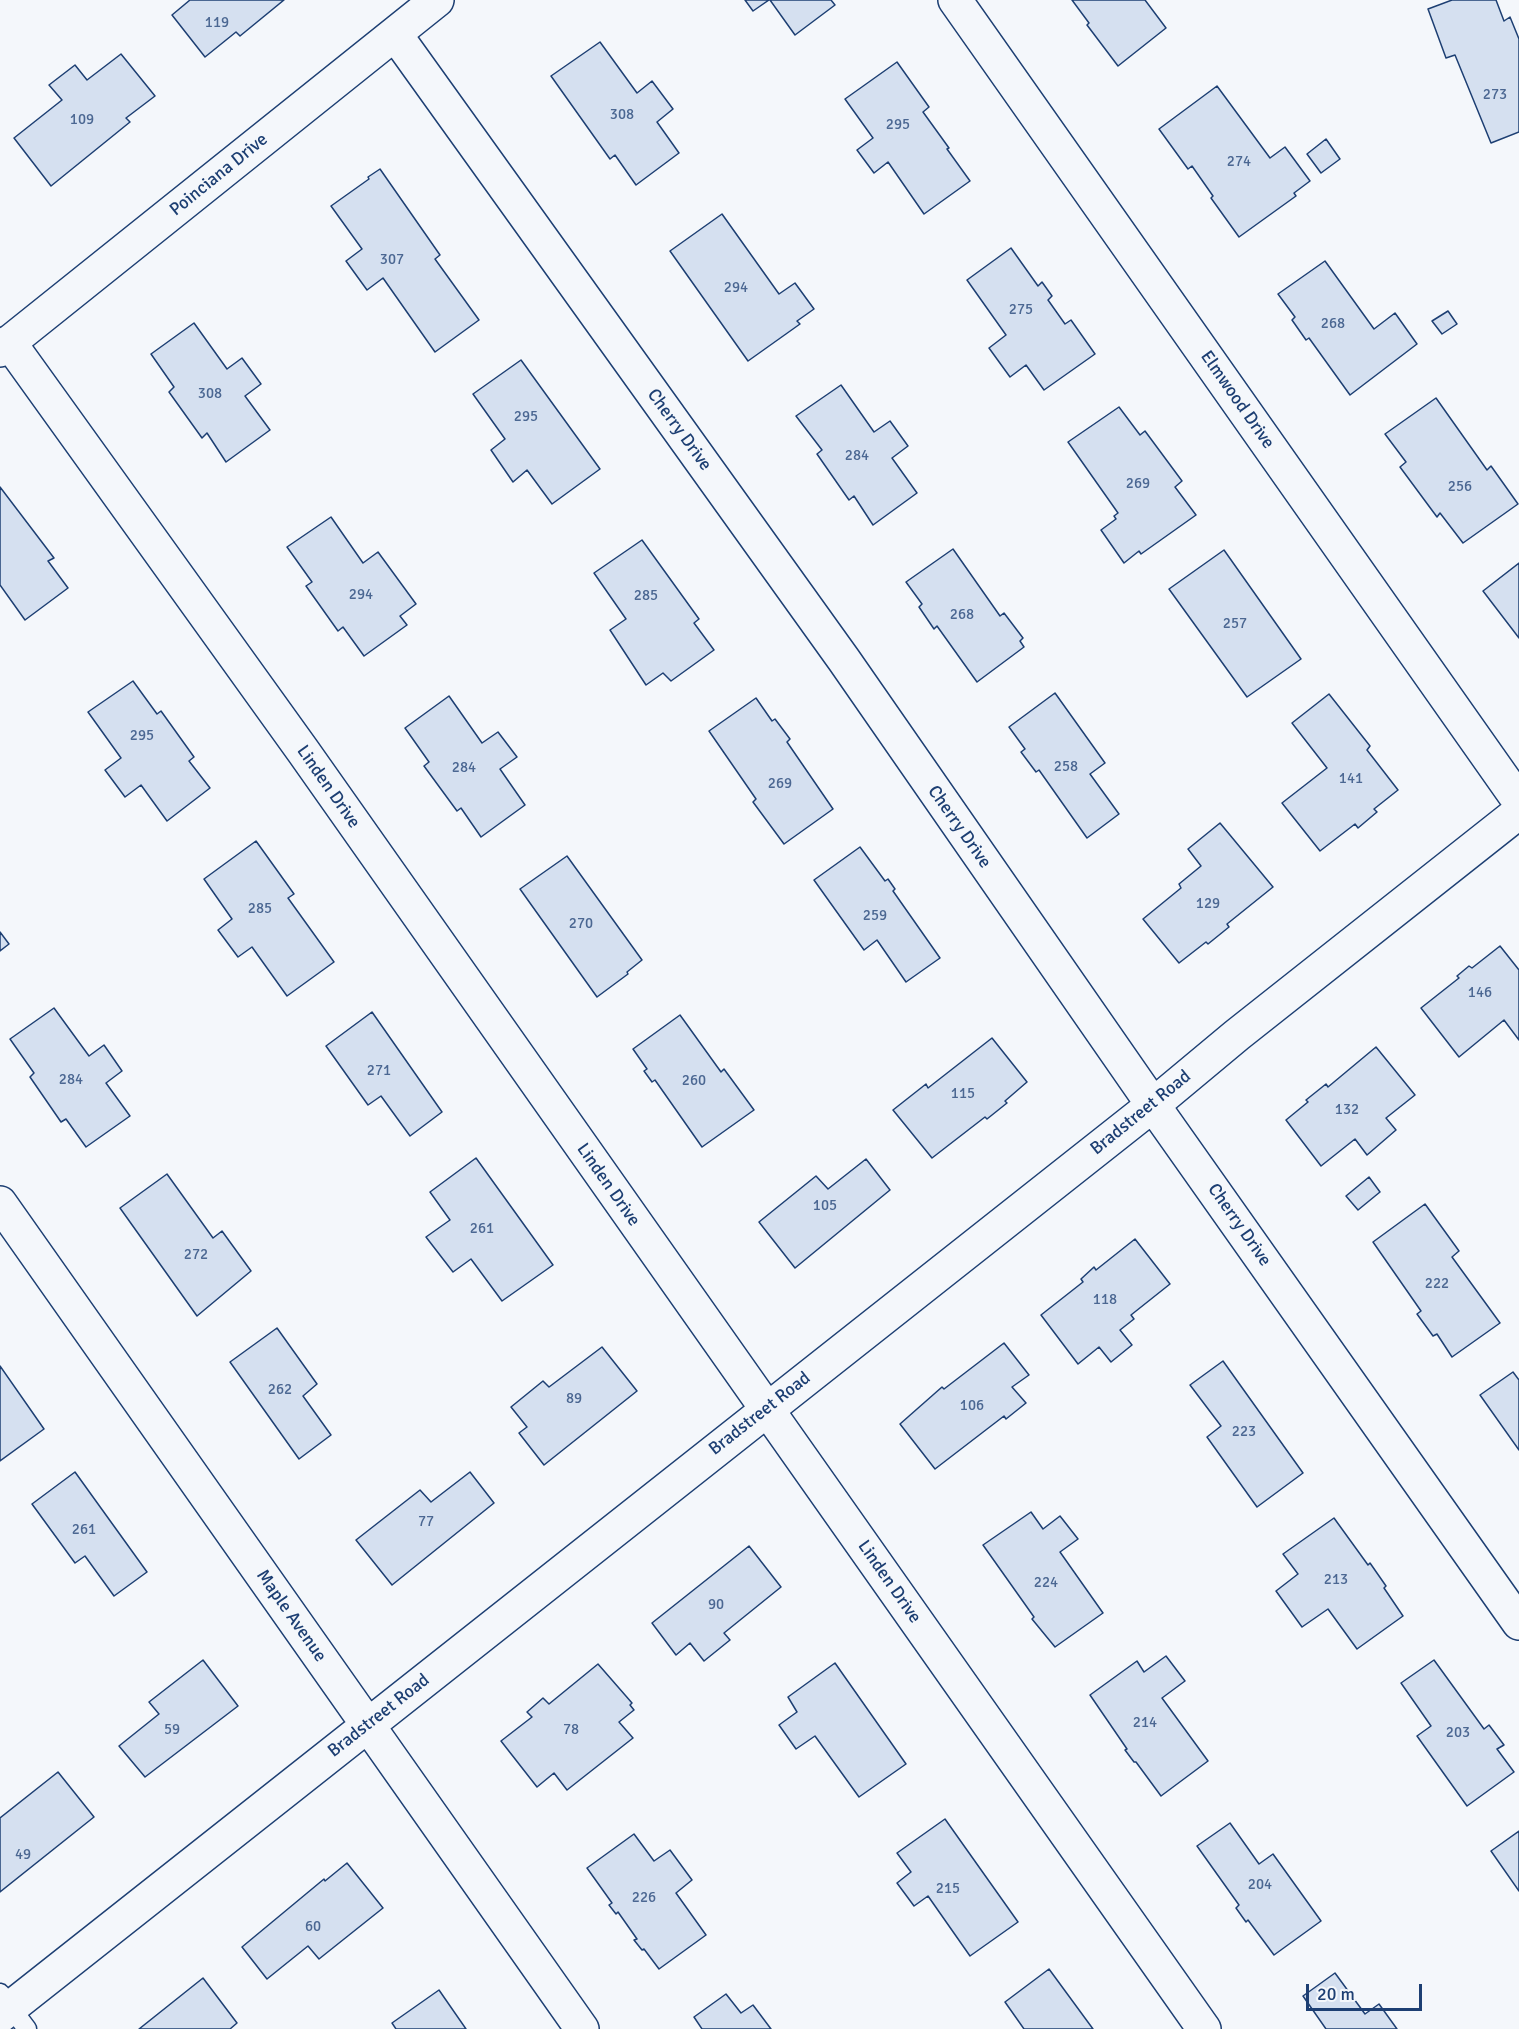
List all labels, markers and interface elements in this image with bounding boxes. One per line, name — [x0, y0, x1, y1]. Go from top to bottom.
house number: 119 — [205, 14, 229, 32]
house number: 273 — [1483, 86, 1507, 104]
house number: 308 — [610, 106, 634, 124]
house number: 109 — [70, 111, 94, 129]
house number: 295 — [886, 116, 910, 134]
street label: Poinciana Drive — [166, 129, 272, 221]
house number: 274 — [1227, 153, 1251, 171]
house number: 307 — [380, 251, 404, 269]
house number: 294 — [724, 279, 748, 297]
house number: 275 — [1009, 301, 1033, 319]
house number: 268 — [1321, 315, 1345, 333]
street label: Elmwood Drive — [1195, 347, 1279, 453]
house number: 308 — [198, 385, 222, 403]
street label: Cherry Drive — [642, 385, 716, 475]
house number: 295 — [514, 408, 538, 426]
house number: 284 — [845, 447, 869, 465]
house number: 269 — [1126, 475, 1150, 493]
house number: 256 — [1448, 478, 1472, 496]
house number: 294 — [349, 586, 373, 604]
house number: 285 — [634, 587, 658, 605]
house number: 268 — [950, 606, 974, 624]
house number: 257 — [1223, 615, 1247, 633]
house number: 295 — [130, 727, 154, 745]
street label: Linden Drive — [292, 741, 364, 833]
house number: 258 — [1054, 758, 1078, 776]
house number: 284 — [452, 759, 476, 777]
house number: 141 — [1339, 770, 1363, 788]
house number: 269 — [768, 775, 792, 793]
street label: Cherry Drive — [923, 781, 995, 873]
house number: 129 — [1196, 895, 1220, 913]
house number: 285 — [248, 900, 272, 918]
house number: 259 — [863, 907, 887, 925]
house number: 270 — [569, 915, 593, 933]
house number: 146 — [1468, 984, 1492, 1002]
house number: 271 — [367, 1062, 391, 1080]
street label: Bradstreet Road — [1086, 1066, 1196, 1160]
house number: 284 — [59, 1071, 83, 1089]
house number: 260 — [682, 1072, 706, 1090]
house number: 115 — [951, 1085, 975, 1103]
house number: 132 — [1335, 1101, 1359, 1119]
street label: Linden Drive — [572, 1139, 644, 1231]
street label: Cherry Drive — [1203, 1179, 1275, 1271]
house number: 105 — [813, 1197, 837, 1215]
house number: 261 — [470, 1220, 494, 1238]
house number: 272 — [184, 1246, 208, 1264]
house number: 222 — [1425, 1275, 1449, 1293]
house number: 118 — [1093, 1291, 1117, 1309]
street label: Bradstreet Road — [705, 1368, 815, 1460]
house number: 262 — [268, 1381, 292, 1399]
house number: 89 — [566, 1390, 582, 1408]
house number: 106 — [960, 1397, 984, 1415]
house number: 223 — [1232, 1423, 1256, 1441]
house number: 77 — [418, 1513, 434, 1531]
house number: 261 — [72, 1521, 96, 1539]
street label: Linden Drive — [853, 1536, 925, 1628]
street label: Maple Avenue — [251, 1566, 331, 1666]
house number: 213 — [1324, 1571, 1348, 1589]
house number: 224 — [1034, 1574, 1058, 1592]
house number: 90 — [708, 1596, 724, 1614]
street label: Bradstreet Road — [324, 1670, 434, 1762]
house number: 214 — [1133, 1714, 1157, 1732]
house number: 59 — [164, 1721, 180, 1739]
house number: 78 — [563, 1721, 579, 1739]
house number: 203 — [1446, 1724, 1470, 1742]
house number: 49 — [15, 1846, 31, 1864]
house number: 204 — [1248, 1876, 1272, 1894]
house number: 215 — [936, 1880, 960, 1898]
house number: 226 — [632, 1889, 656, 1907]
house number: 60 — [305, 1918, 321, 1936]
scale bar — [1309, 1972, 1424, 2010]
text: 20 m — [1317, 1983, 1355, 2005]

